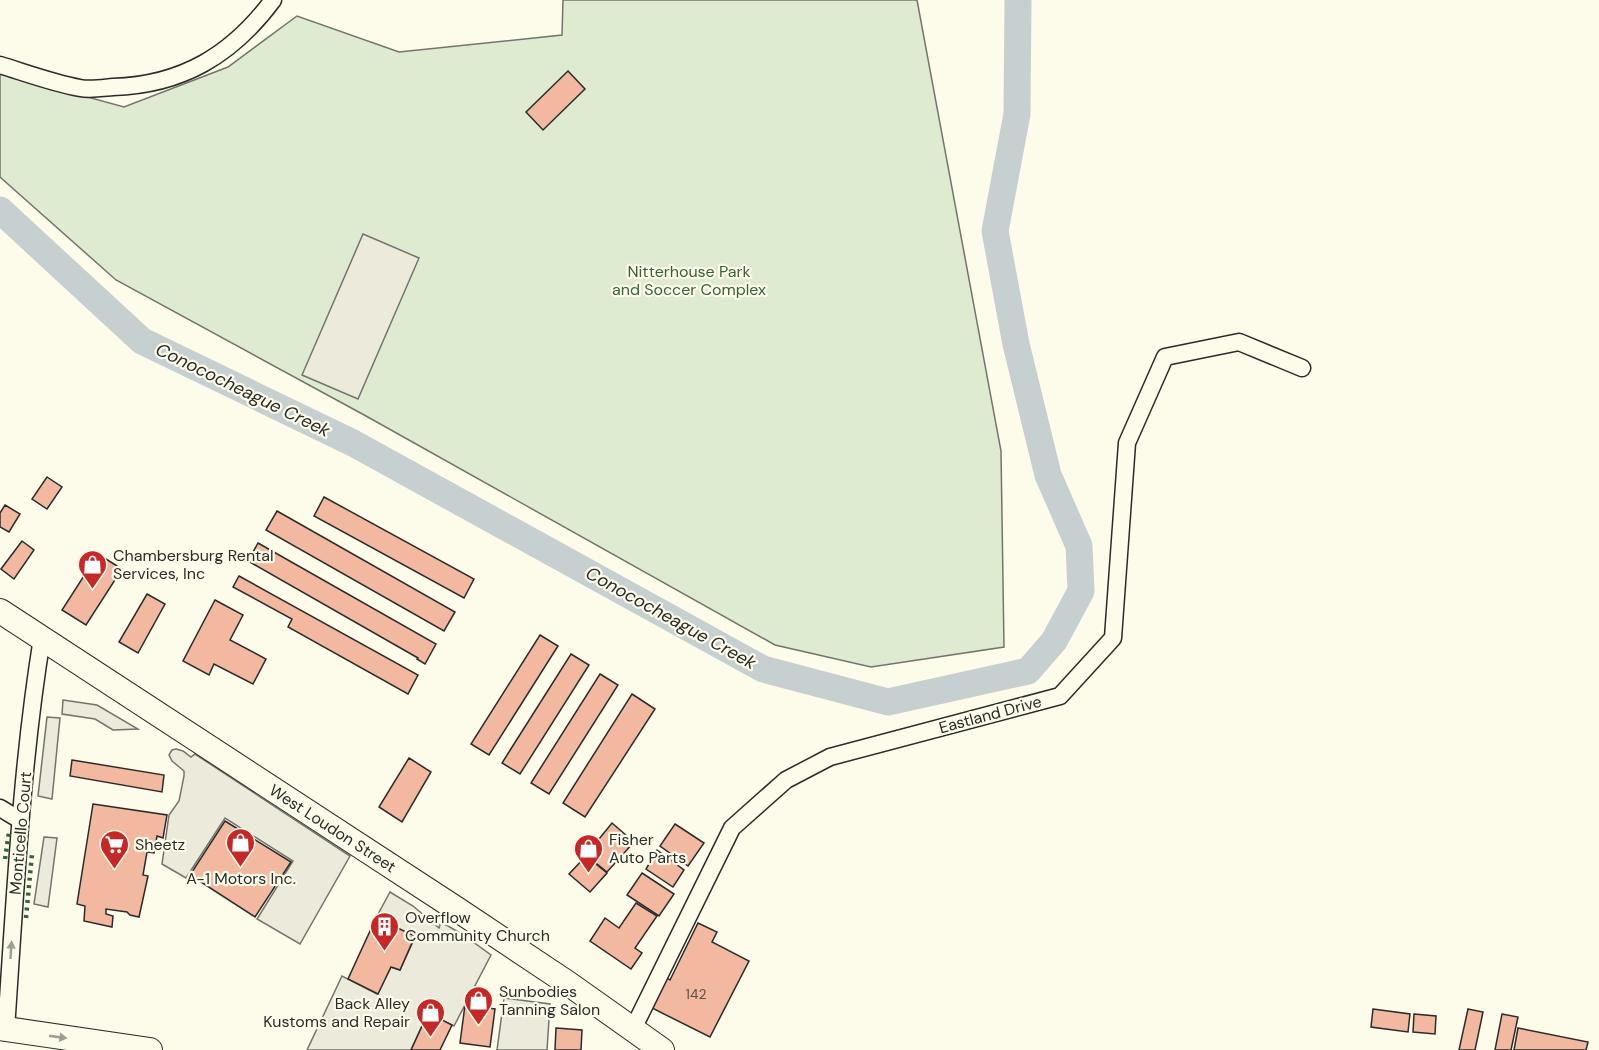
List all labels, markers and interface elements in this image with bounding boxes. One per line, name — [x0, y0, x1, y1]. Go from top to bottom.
park label: Nitterhouse Park and Soccer Complex — [612, 261, 766, 300]
water label: Conococheague Creek — [152, 337, 335, 443]
place label: Chambersburg Rental Services, Inc — [113, 545, 274, 584]
shop icon: Chambersburg Rental Services, Inc — [76, 548, 108, 590]
water label: Conococheague Creek — [581, 561, 761, 675]
street label: Eastland Drive — [937, 691, 1044, 738]
street label: Monticello Court — [5, 771, 36, 896]
street label: West Loudon Street — [265, 780, 400, 877]
shop icon: A-1 Motors Inc. — [225, 826, 257, 868]
supermarket icon: Sheetz — [98, 828, 130, 870]
place label: Fisher Auto Parts — [609, 829, 686, 868]
shop icon: Fisher Auto Parts — [572, 832, 604, 874]
place label: Sheetz — [135, 834, 185, 855]
place label: A-1 Motors Inc. — [186, 868, 296, 889]
place label: Overflow Community Church — [405, 907, 550, 946]
building icon: Overflow Community Church — [368, 910, 400, 952]
one-way arrow — [7, 940, 16, 959]
place label: Sunbodies Tanning Salon — [499, 981, 600, 1020]
shop icon: Sunbodies Tanning Salon — [462, 984, 494, 1026]
house number: 142 — [686, 985, 706, 1003]
place label: Back Alley Kustoms and Repair — [263, 993, 410, 1032]
shop icon: Back Alley Kustoms and Repair — [415, 996, 447, 1038]
one-way arrow — [49, 1032, 68, 1041]

